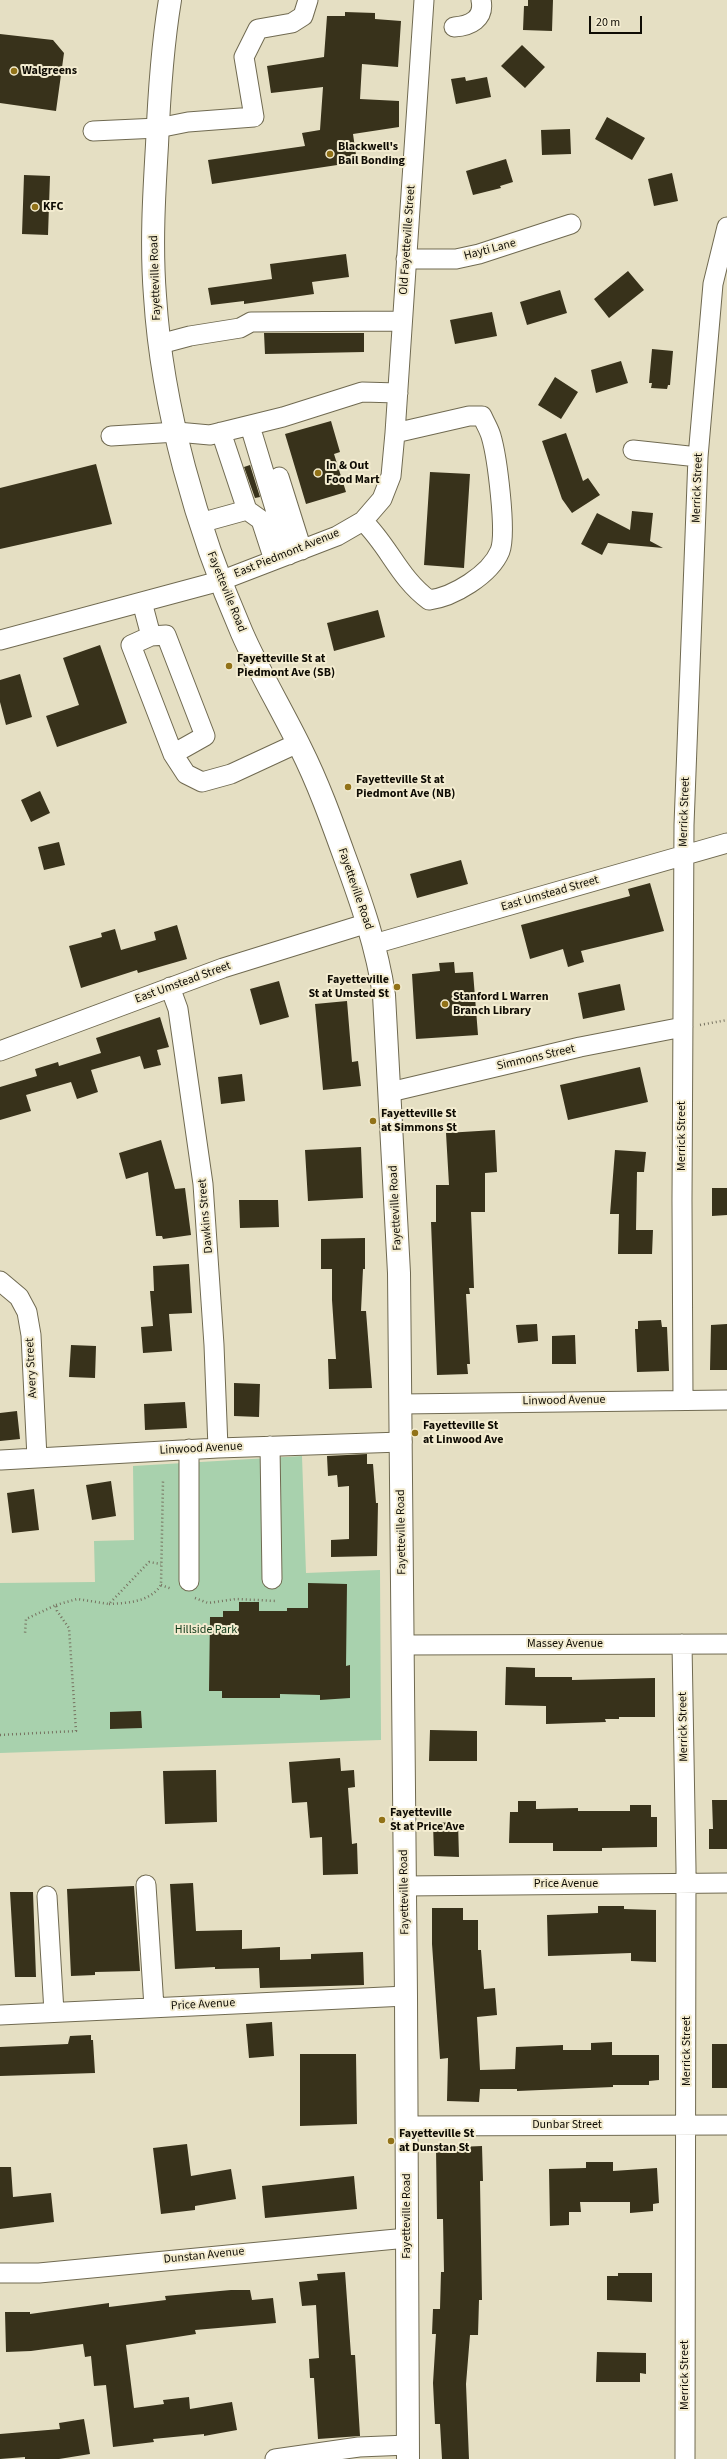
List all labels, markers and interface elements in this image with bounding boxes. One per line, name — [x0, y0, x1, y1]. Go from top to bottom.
scale bar — [591, 8, 644, 34]
text: 20 m — [596, 14, 620, 31]
place label: Walgreens — [22, 64, 77, 78]
marker: Walgreens — [9, 66, 19, 76]
place label: Blackwell's Bail Bonding — [338, 140, 405, 168]
marker: Blackwell's Bail Bonding — [325, 149, 335, 159]
street label: Old Fayetteville Street — [397, 185, 419, 295]
place label: KFC — [43, 200, 64, 214]
marker: KFC — [30, 202, 40, 212]
street label: Fayetteville Road — [147, 235, 165, 321]
street label: Hayti Lane — [462, 236, 518, 264]
street label: Merrick Street — [690, 453, 706, 523]
place label: In & Out Food Mart — [326, 459, 380, 487]
marker: In & Out Food Mart — [313, 468, 323, 478]
street label: East Piedmont Avenue — [232, 526, 342, 582]
street label: Fayetteville Road — [203, 550, 249, 634]
place label: Fayetteville St at Piedmont Ave (SB) — [237, 652, 335, 680]
marker: Fayetteville St at Piedmont Ave (SB) — [224, 661, 234, 671]
place label: Fayetteville St at Piedmont Ave (NB) — [356, 773, 455, 801]
street label: Merrick Street — [677, 777, 693, 847]
marker: Fayetteville St at Piedmont Ave (NB) — [343, 782, 353, 792]
street label: Fayetteville Road — [334, 846, 376, 932]
street label: East Umstead Street — [499, 873, 601, 915]
street label: East Umstead Street — [133, 959, 233, 1007]
place label: Fayetteville St at Umsted St — [308, 973, 389, 1001]
marker: Fayetteville St at Umsted St — [392, 982, 402, 992]
place label: Stanford L Warren Branch Library — [453, 990, 549, 1018]
marker: Stanford L Warren Branch Library — [440, 999, 450, 1009]
street label: Simmons Street — [495, 1042, 577, 1074]
street label: Merrick Street — [675, 1101, 689, 1171]
place label: Fayetteville St at Simmons St — [381, 1107, 457, 1135]
marker: Fayetteville St at Simmons St — [368, 1116, 378, 1126]
street label: Fayetteville Road — [387, 1165, 405, 1251]
street label: Dawkins Street — [196, 1178, 216, 1254]
street label: Avery Street — [23, 1337, 41, 1399]
street label: Linwood Avenue — [522, 1393, 606, 1409]
place label: Fayetteville St at Linwood Ave — [423, 1419, 503, 1447]
marker: Fayetteville St at Linwood Ave — [410, 1428, 420, 1438]
street label: Linwood Avenue — [159, 1440, 243, 1458]
street label: Fayetteville Road — [394, 1489, 410, 1575]
park label: Hillside Park — [175, 1623, 237, 1637]
street label: Massey Avenue — [527, 1637, 603, 1651]
street label: Merrick Street — [676, 1692, 692, 1762]
place label: Fayetteville St at Price Ave — [390, 1806, 465, 1834]
marker: Fayetteville St at Price Ave — [377, 1815, 387, 1825]
street label: Fayetteville Road — [397, 1849, 413, 1935]
street label: Price Avenue — [534, 1877, 598, 1891]
street label: Price Avenue — [170, 1996, 236, 2014]
street label: Merrick Street — [680, 2016, 694, 2086]
street label: Dunbar Street — [532, 2118, 602, 2132]
place label: Fayetteville St at Dunstan St — [399, 2127, 474, 2155]
marker: Fayetteville St at Dunstan St — [386, 2136, 396, 2146]
street label: Fayetteville Road — [400, 2173, 414, 2259]
street label: Dunstan Avenue — [163, 2245, 245, 2267]
street label: Merrick Street — [678, 2340, 692, 2410]

